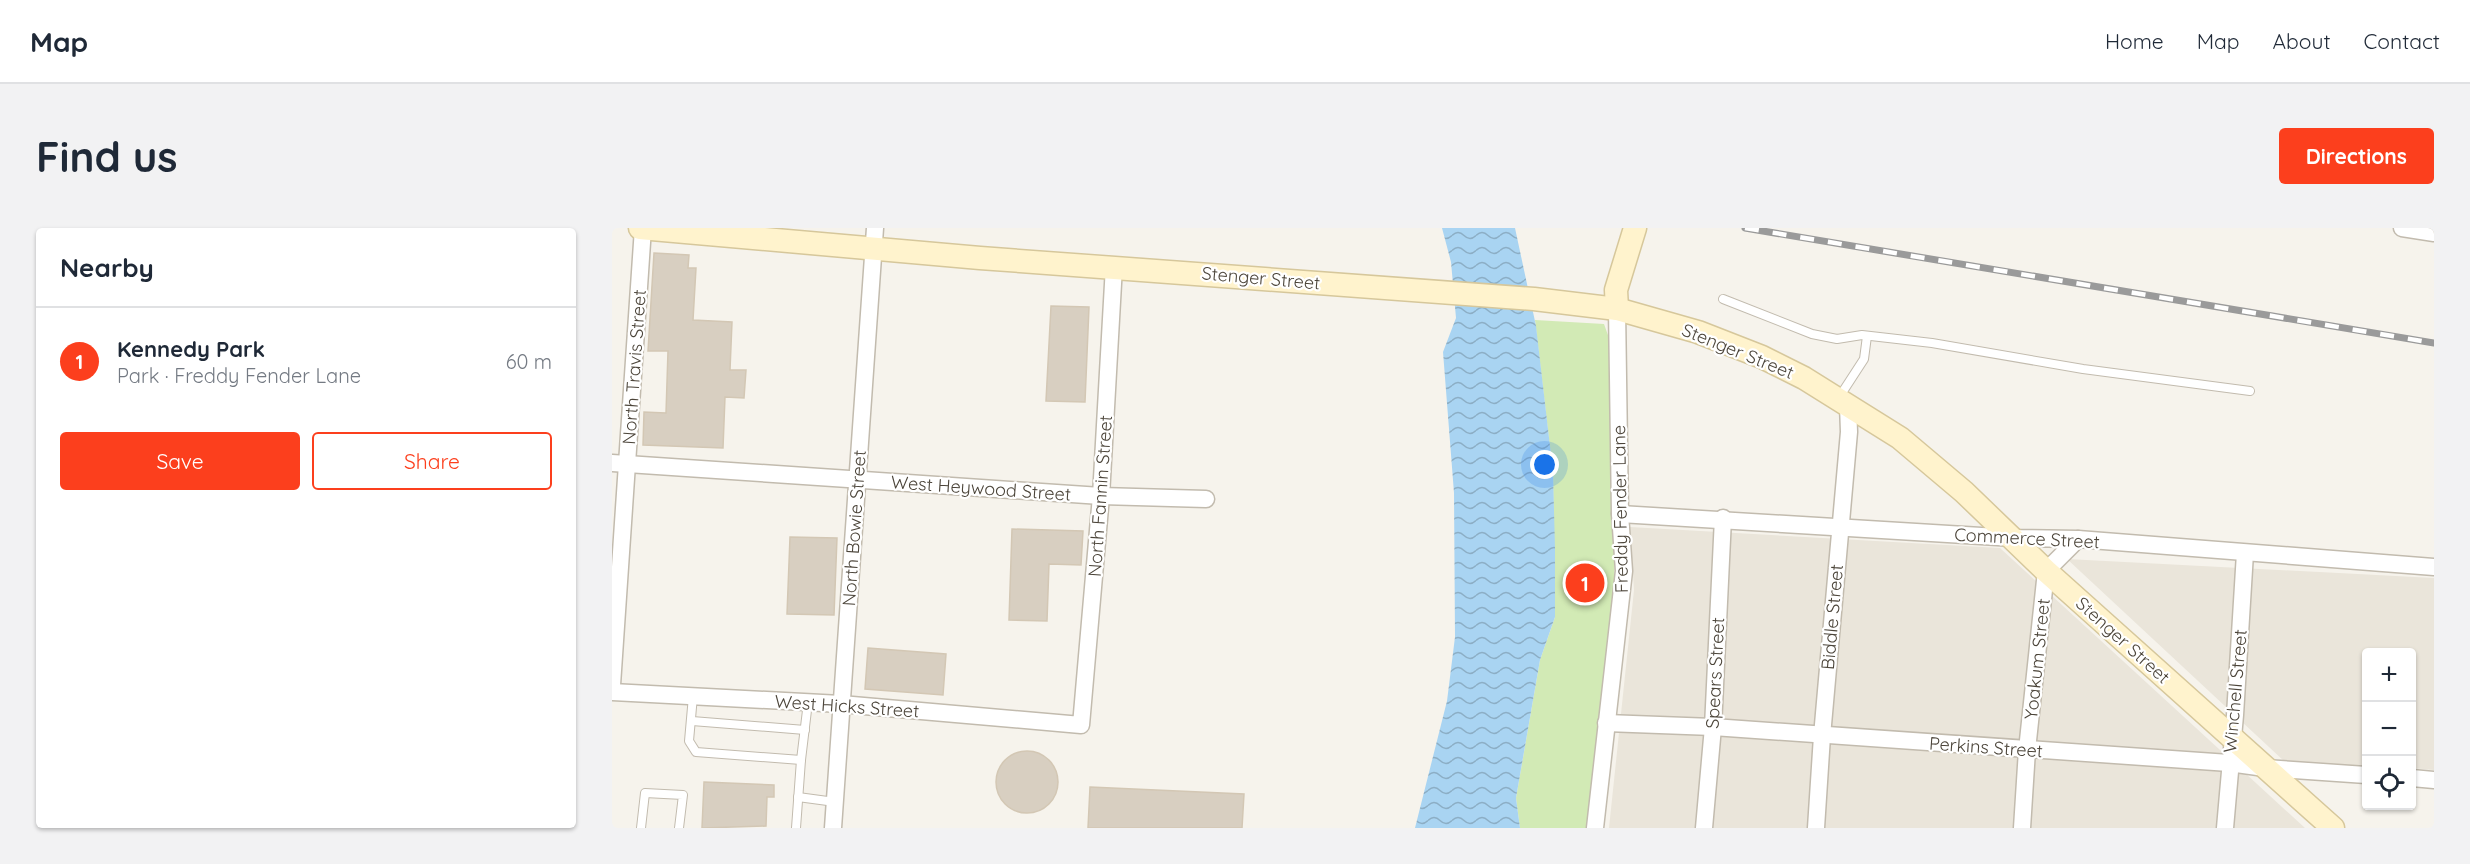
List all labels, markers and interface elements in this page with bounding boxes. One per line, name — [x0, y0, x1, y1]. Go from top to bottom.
text: Map — [30, 24, 88, 59]
text: Home — [2105, 28, 2164, 54]
text: Map — [2197, 28, 2240, 54]
text: About — [2273, 28, 2331, 54]
text: Contact — [2364, 28, 2440, 54]
button: Directions — [2279, 128, 2434, 184]
text: Find us — [36, 130, 178, 183]
text: Nearby — [60, 251, 154, 284]
street label: Stenger Street — [1201, 261, 1321, 295]
street label: North Travis Street — [617, 289, 651, 445]
street label: Stenger Street — [1679, 318, 1797, 384]
text: Kennedy Park — [117, 335, 265, 363]
text: 1 — [76, 349, 83, 374]
text: 60 m — [506, 349, 552, 374]
text: Park · Freddy Fender Lane — [117, 363, 361, 388]
street label: North Fannin Street — [1083, 414, 1117, 578]
street label: Freddy Fender Lane — [1607, 425, 1633, 593]
button: Save — [60, 432, 300, 490]
button: Share — [312, 432, 552, 490]
street label: North Bowie Street — [837, 449, 871, 607]
your location — [1530, 450, 1559, 479]
street label: West Heywood Street — [890, 470, 1072, 506]
street label: Commerce Street — [1954, 523, 2100, 553]
pin: 1 — [1566, 560, 1604, 606]
street label: Biddle Street — [1816, 563, 1848, 671]
street label: Stenger Street — [2071, 592, 2175, 688]
street label: Yoakum Street — [2019, 597, 2055, 721]
street label: Spears Street — [1701, 617, 1729, 729]
street label: Winchell Street — [2218, 628, 2252, 754]
map controls — [2362, 648, 2416, 810]
button: + — [2362, 648, 2416, 702]
street label: West Hicks Street — [774, 689, 920, 723]
button: − — [2362, 702, 2416, 756]
street label: Perkins Street — [1928, 732, 2044, 762]
button: locate — [2362, 756, 2416, 810]

